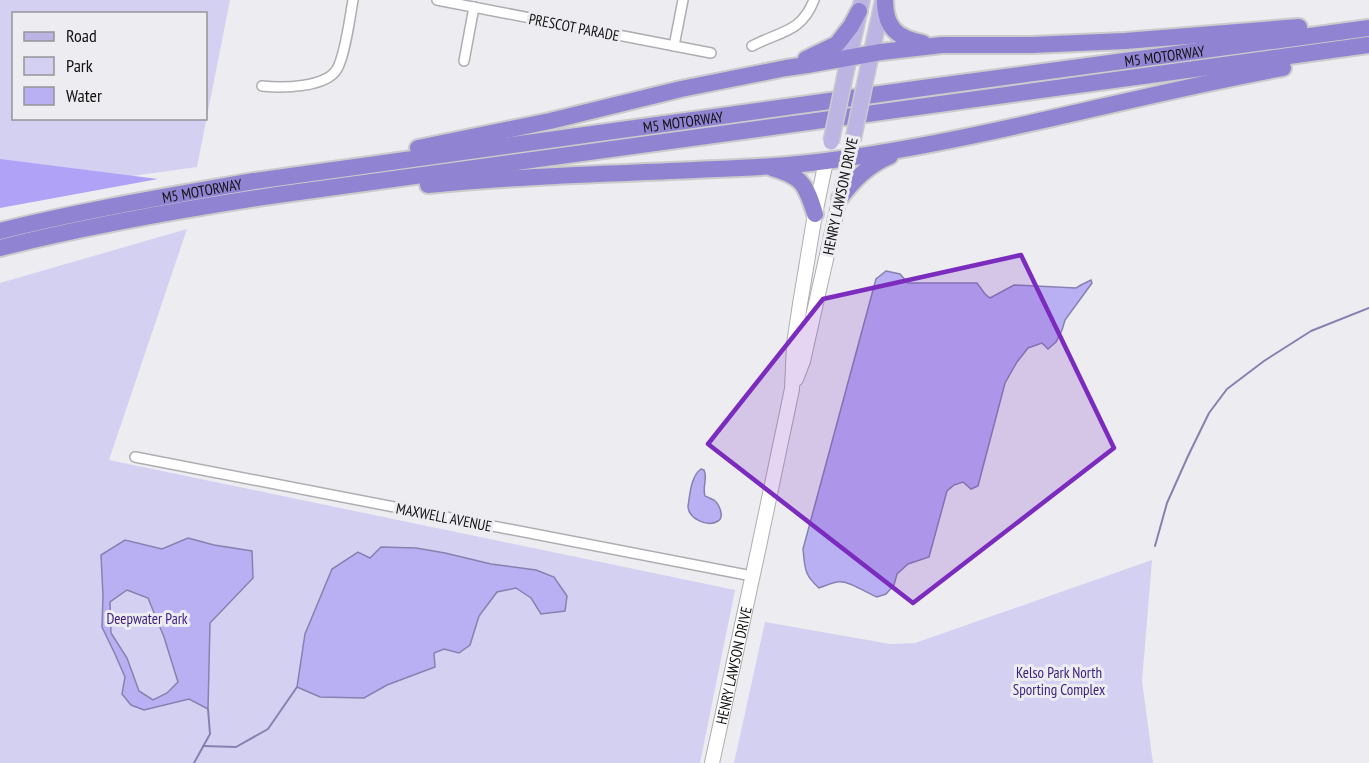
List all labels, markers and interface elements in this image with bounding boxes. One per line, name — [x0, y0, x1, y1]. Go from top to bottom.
street label: PRESCOT PARADE — [527, 9, 621, 45]
legend — [12, 12, 207, 120]
text: Road — [66, 24, 97, 47]
street label: M5 MOTORWAY — [1123, 41, 1206, 70]
text: Park — [66, 54, 93, 77]
text: Water — [66, 84, 102, 107]
street label: M5 MOTORWAY — [642, 106, 724, 136]
street label: HENRY LAWSON DRIVE — [818, 135, 862, 257]
street label: M5 MOTORWAY — [160, 174, 243, 207]
street label: MAXWELL AVENUE — [395, 498, 493, 536]
street label: HENRY LAWSON DRIVE — [711, 605, 755, 726]
park label: Deepwater Park — [106, 609, 188, 628]
park label: Kelso Park North Sporting Complex — [1013, 663, 1105, 699]

